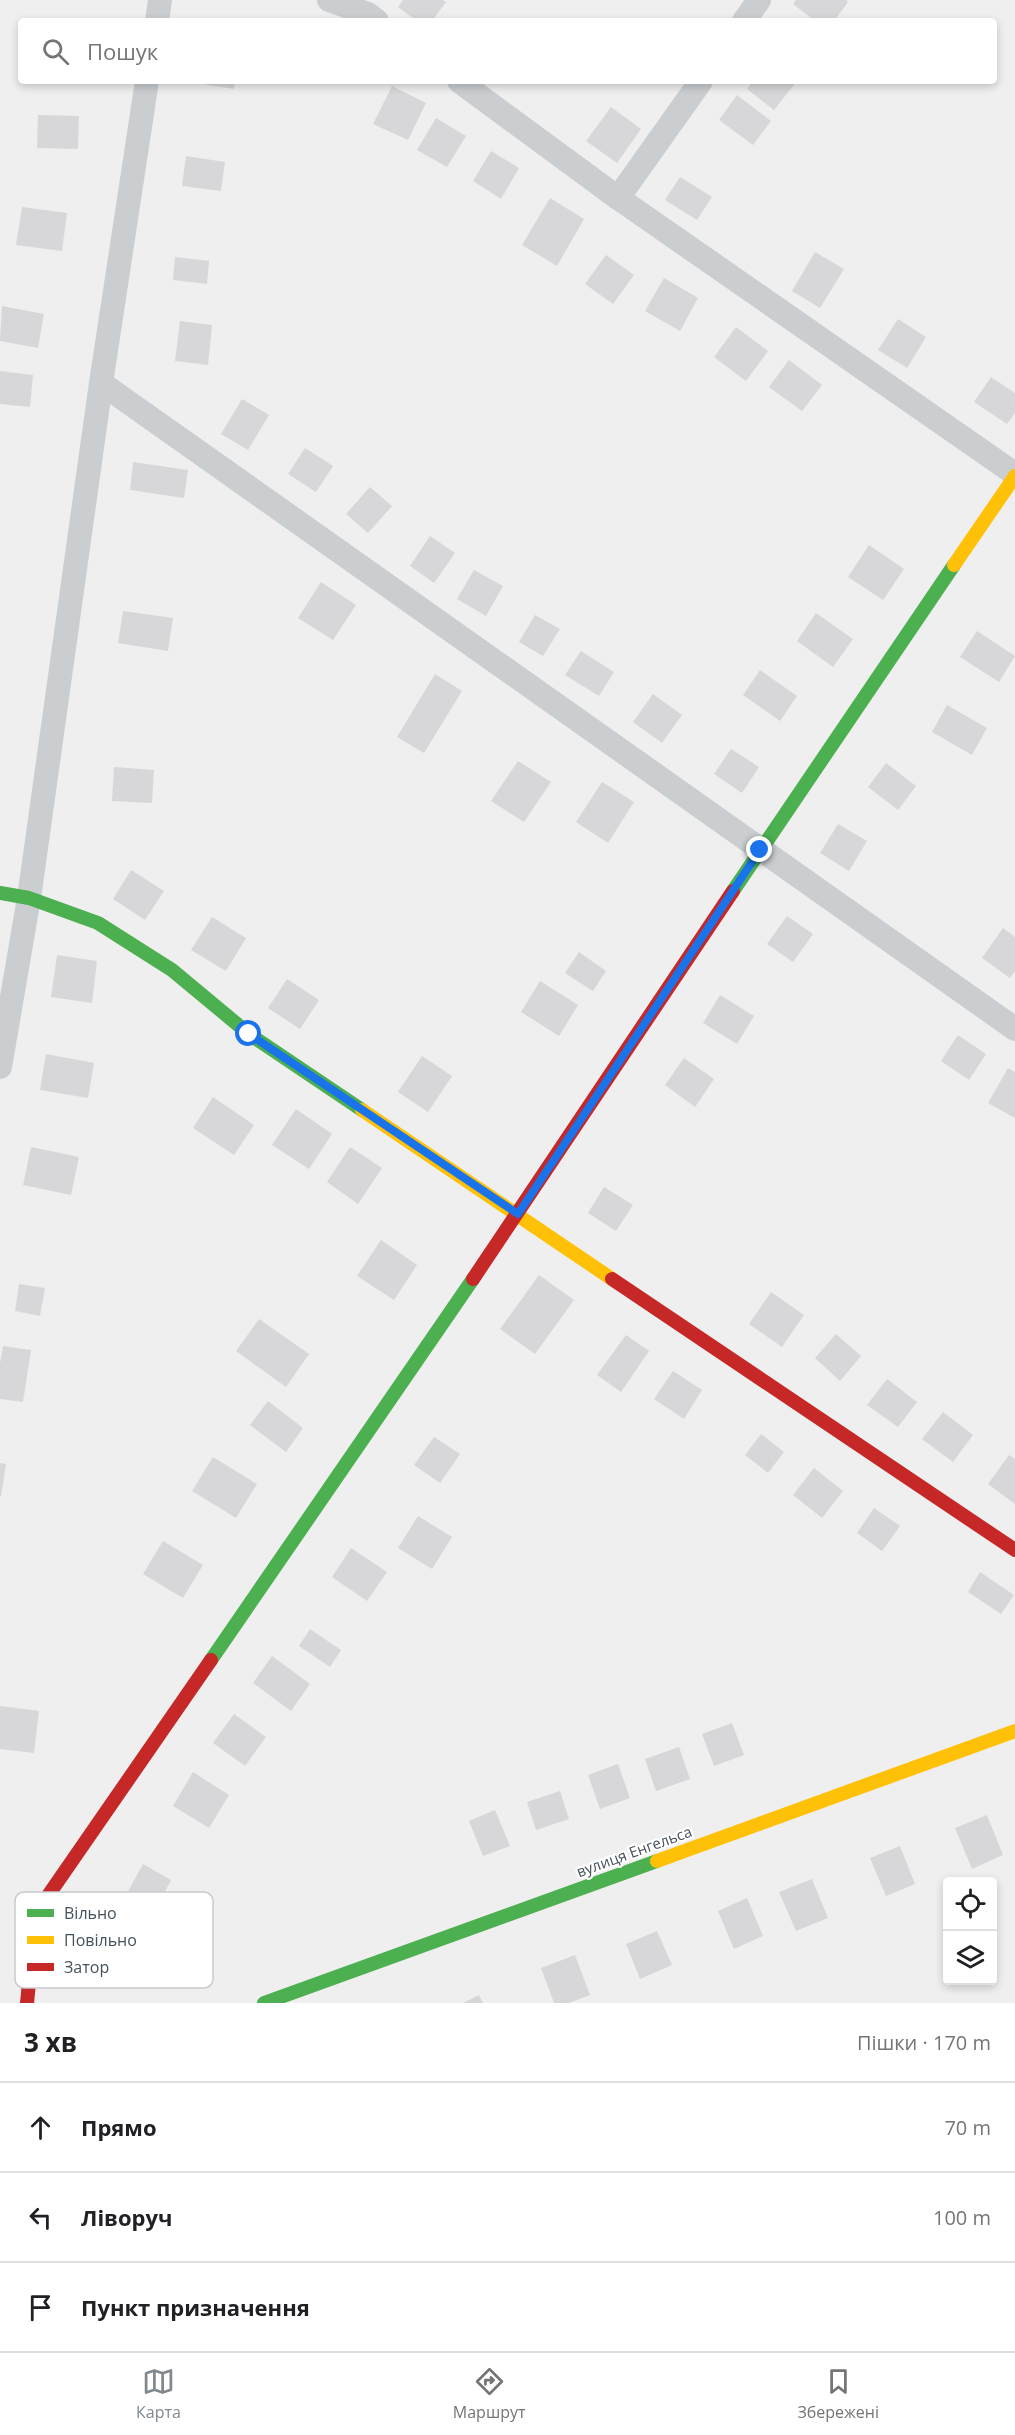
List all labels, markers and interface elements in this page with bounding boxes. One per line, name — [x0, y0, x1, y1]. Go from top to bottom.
search box — [18, 18, 997, 84]
icon: search — [39, 35, 72, 68]
text: Пошук — [87, 36, 158, 66]
route end — [746, 836, 772, 862]
route start — [235, 1020, 261, 1046]
street label: вулиця Енгельса — [573, 1821, 695, 1881]
map controls — [943, 1877, 997, 1985]
button: locate — [943, 1877, 997, 1931]
legend — [15, 1892, 213, 1988]
text: Вільно — [64, 1902, 117, 1924]
text: Повільно — [64, 1929, 137, 1951]
button: layers — [943, 1931, 997, 1985]
text: Затор — [64, 1956, 109, 1978]
text: 3 хв — [24, 2024, 77, 2060]
text: Пішки · 170 m — [857, 2029, 991, 2056]
icon: ahead — [24, 2111, 57, 2144]
text: Прямо — [81, 2112, 157, 2142]
text: 70 m — [944, 2114, 991, 2141]
icon: left — [24, 2201, 57, 2234]
text: Ліворуч — [81, 2202, 172, 2232]
text: 100 m — [933, 2204, 991, 2231]
icon: arrive — [24, 2291, 57, 2324]
text: Пункт призначення — [81, 2292, 310, 2322]
tab: Карта — [136, 2365, 181, 2423]
tab: Маршрут — [453, 2365, 525, 2423]
tab: Збережені — [797, 2365, 879, 2423]

